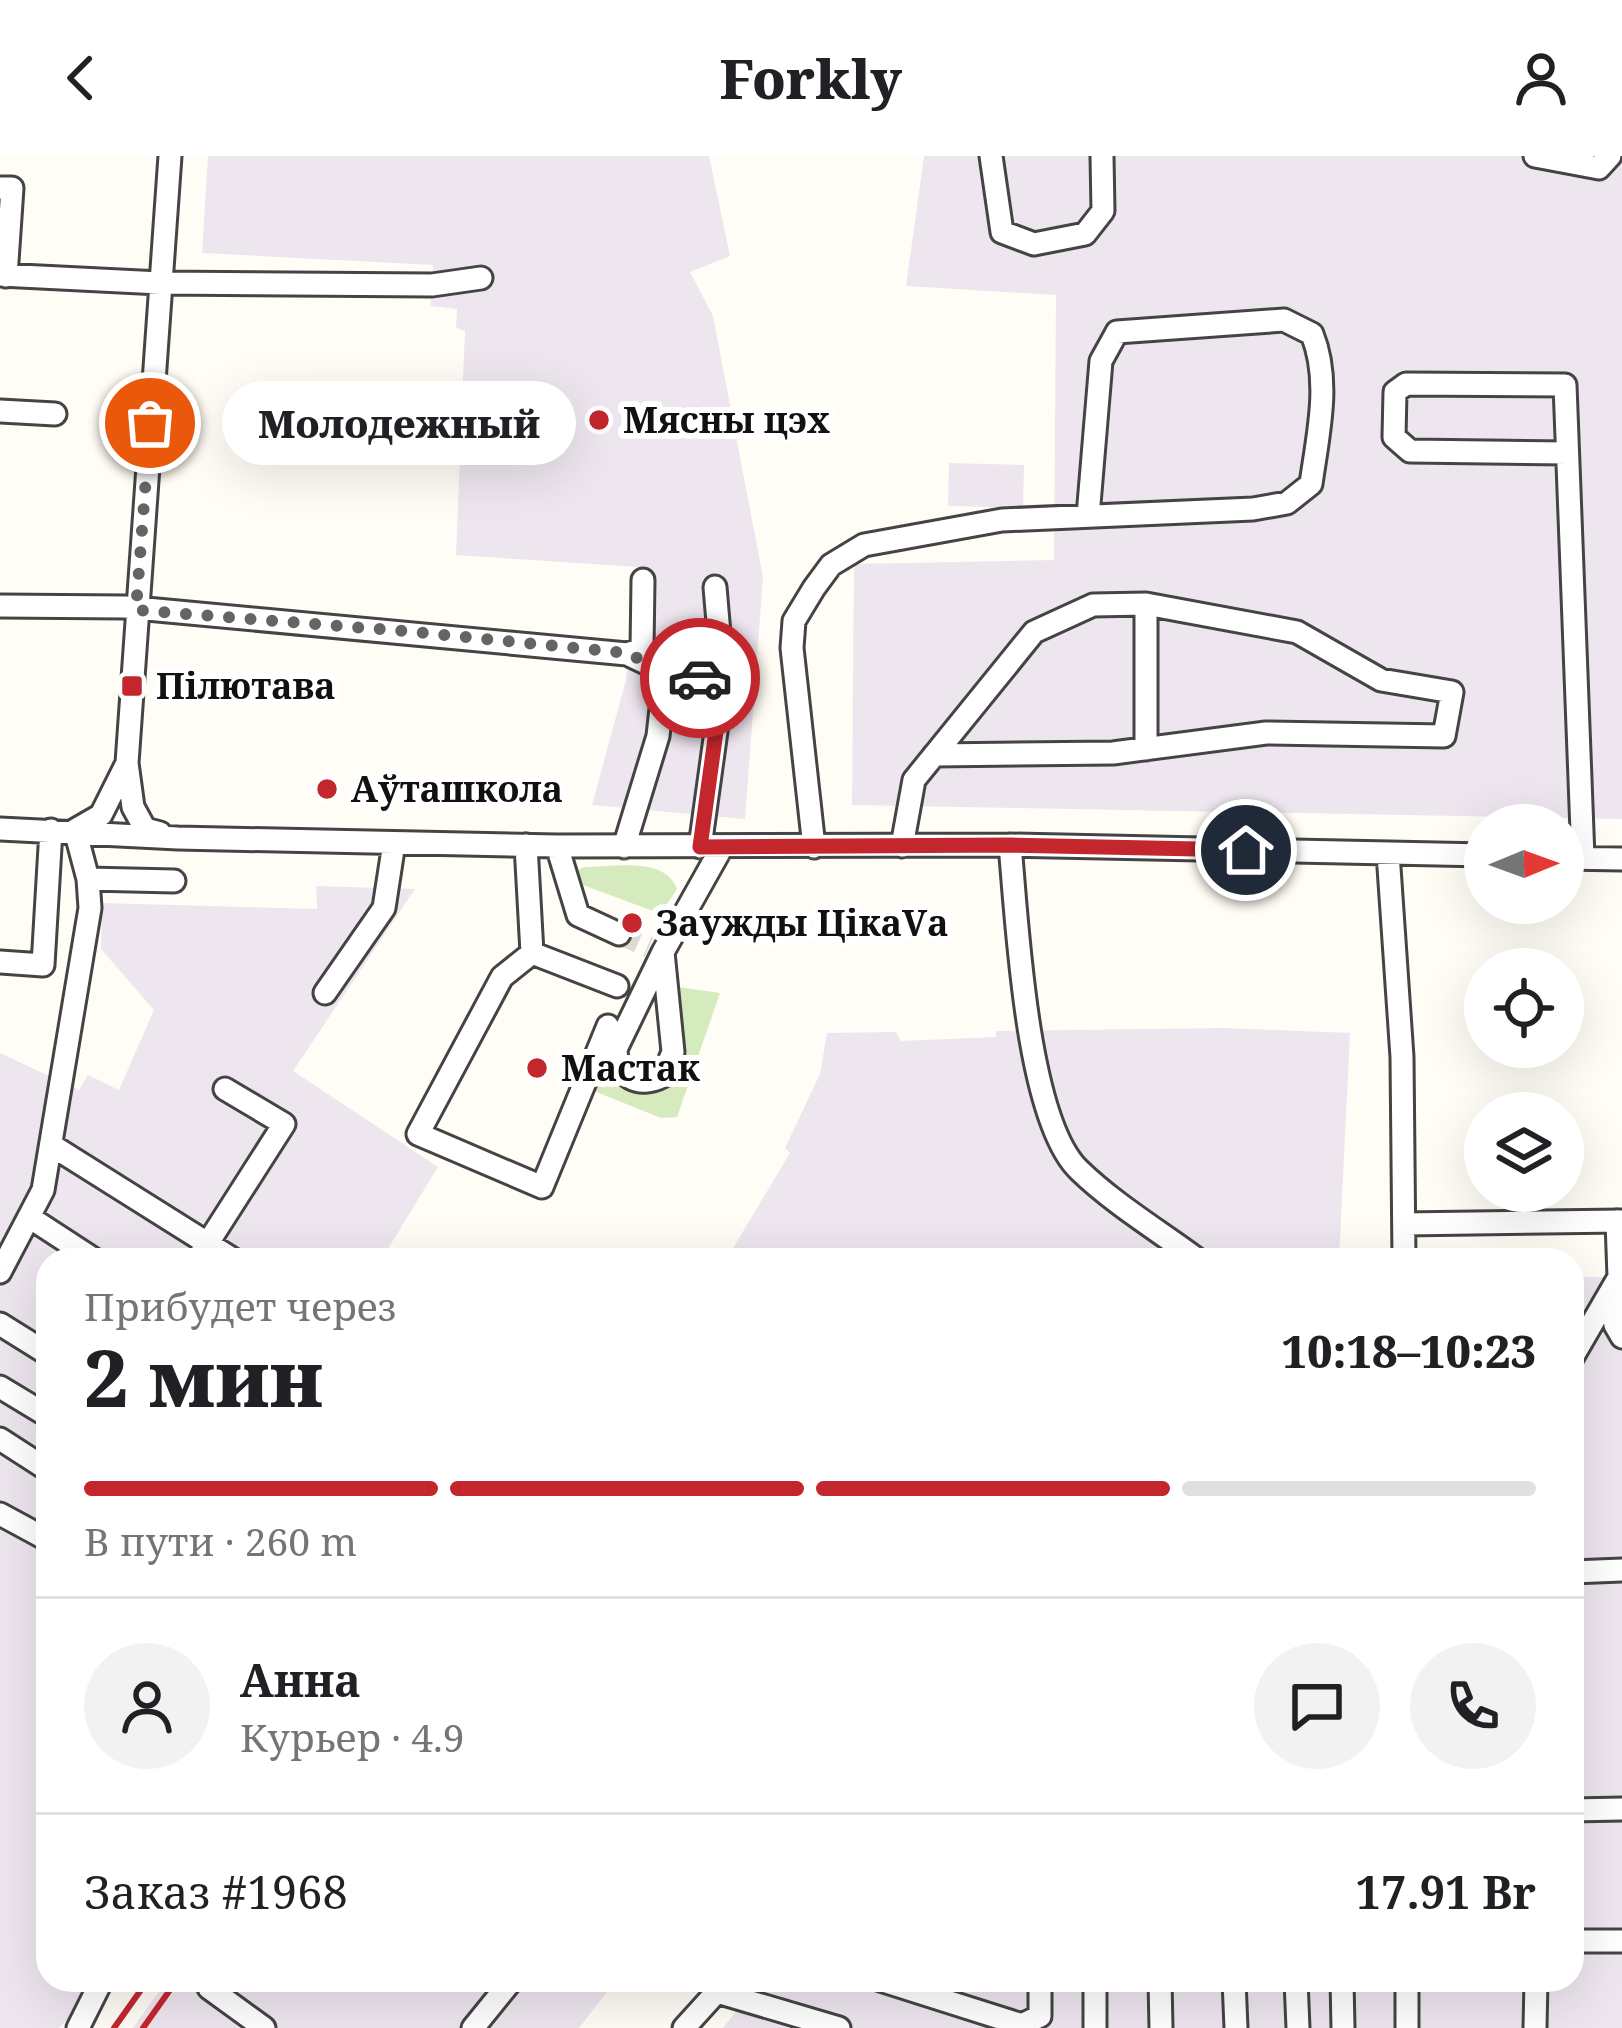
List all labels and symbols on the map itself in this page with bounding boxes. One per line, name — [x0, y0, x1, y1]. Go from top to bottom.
pin — [99, 372, 201, 474]
callout: Молодежный — [222, 381, 576, 465]
place label: Мясны цэх — [623, 395, 830, 444]
marker: Мясны цэх — [586, 407, 612, 433]
courier — [640, 618, 760, 738]
place label: Пілютава — [156, 661, 336, 710]
marker: Пілютава — [119, 673, 145, 699]
place label: Аўташкола — [351, 764, 563, 813]
marker: Аўташкола — [314, 776, 340, 802]
pin — [1195, 799, 1297, 901]
north arrow — [1464, 804, 1584, 924]
place label: Заужды ЦікаVа — [656, 898, 949, 947]
marker: Заужды ЦікаVа — [619, 910, 645, 936]
place label: Мастак — [561, 1043, 700, 1092]
marker: Мастак — [524, 1055, 550, 1081]

